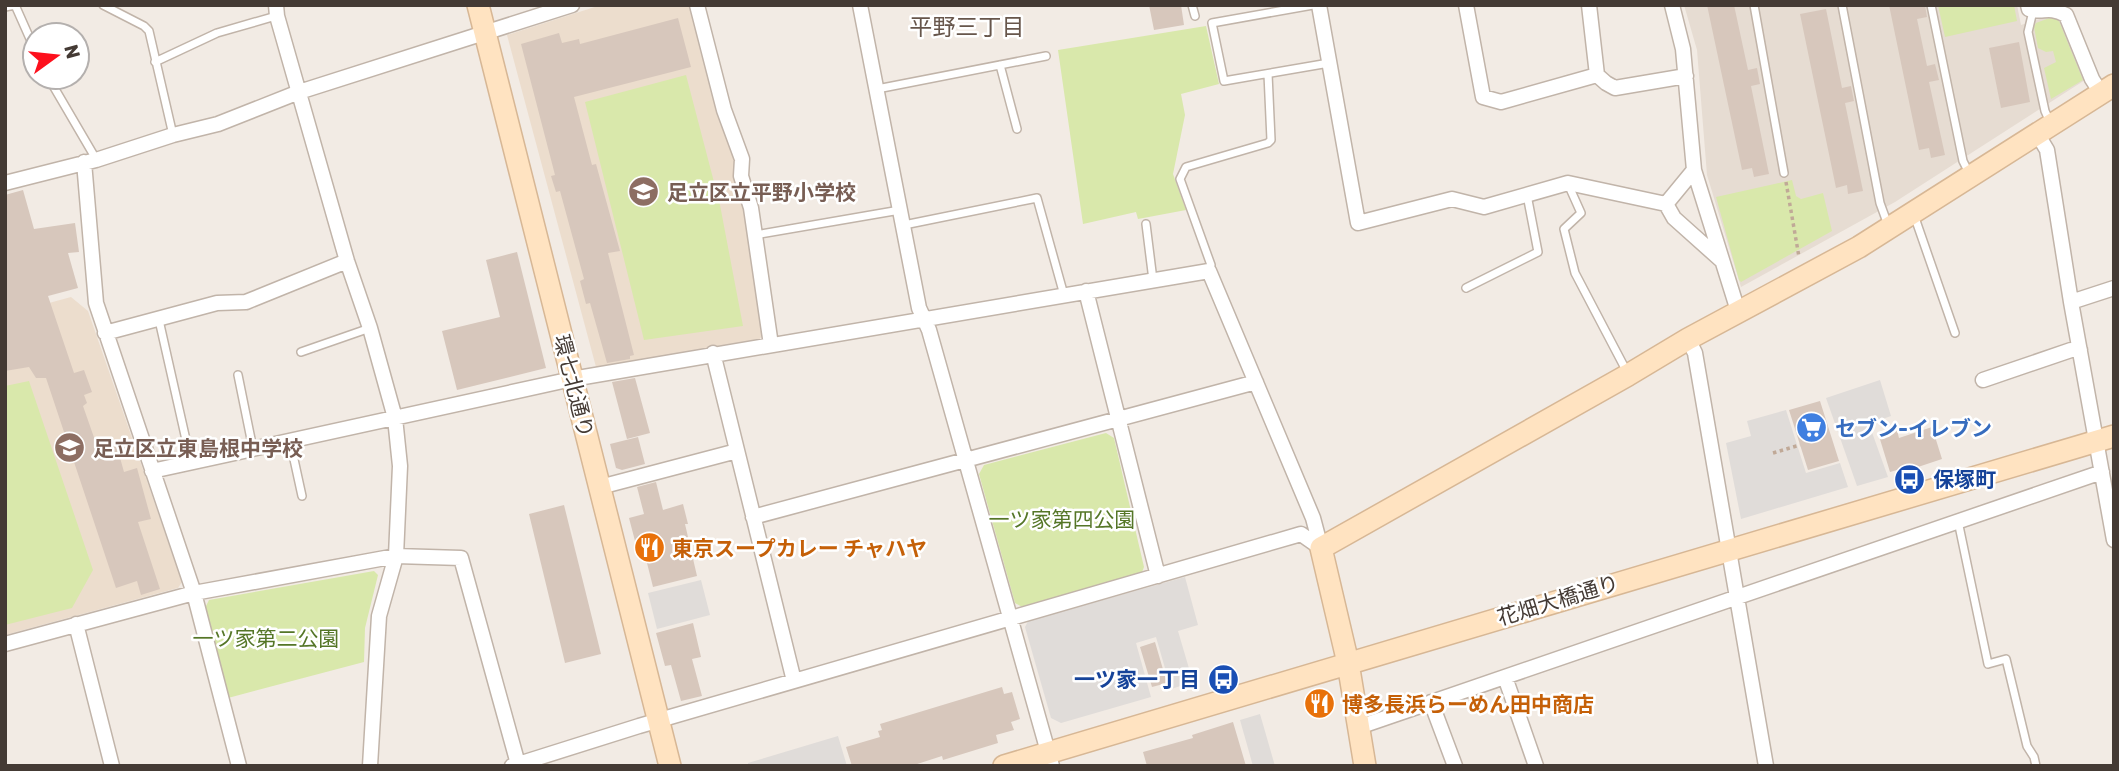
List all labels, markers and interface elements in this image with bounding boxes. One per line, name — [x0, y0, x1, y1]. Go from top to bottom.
district label: 平野三丁目 — [910, 13, 1025, 41]
north arrow — [21, 21, 91, 91]
text: N — [59, 42, 85, 61]
school or university icon: 足立区立平野小学校 — [627, 175, 661, 209]
place label: 足立区立平野小学校 — [667, 180, 856, 205]
street label: 環七北通り — [549, 332, 599, 440]
supermarket icon: セブン-イレブン — [1795, 411, 1829, 445]
place label: セブン-イレブン — [1835, 416, 1992, 441]
school or university icon: 足立区立東島根中学校 — [53, 431, 87, 465]
place label: 足立区立東島根中学校 — [93, 436, 303, 461]
bus stop icon: 保塚町 — [1893, 462, 1927, 496]
place label: 保塚町 — [1933, 467, 1996, 492]
park label: 一ツ家第四公園 — [989, 507, 1136, 532]
restaurant icon: 東京スープカレー チャハヤ — [632, 531, 666, 565]
place label: 東京スープカレー チャハヤ — [672, 536, 927, 561]
street label: 花畑大橋通り — [1494, 570, 1622, 630]
park label: 一ツ家第二公園 — [193, 626, 340, 651]
bus stop icon: 一ツ家一丁目 — [1206, 662, 1240, 696]
place label: 一ツ家一丁目 — [1074, 667, 1200, 692]
restaurant icon: 博多長浜らーめん田中商店 — [1302, 687, 1336, 721]
place label: 博多長浜らーめん田中商店 — [1342, 692, 1594, 717]

